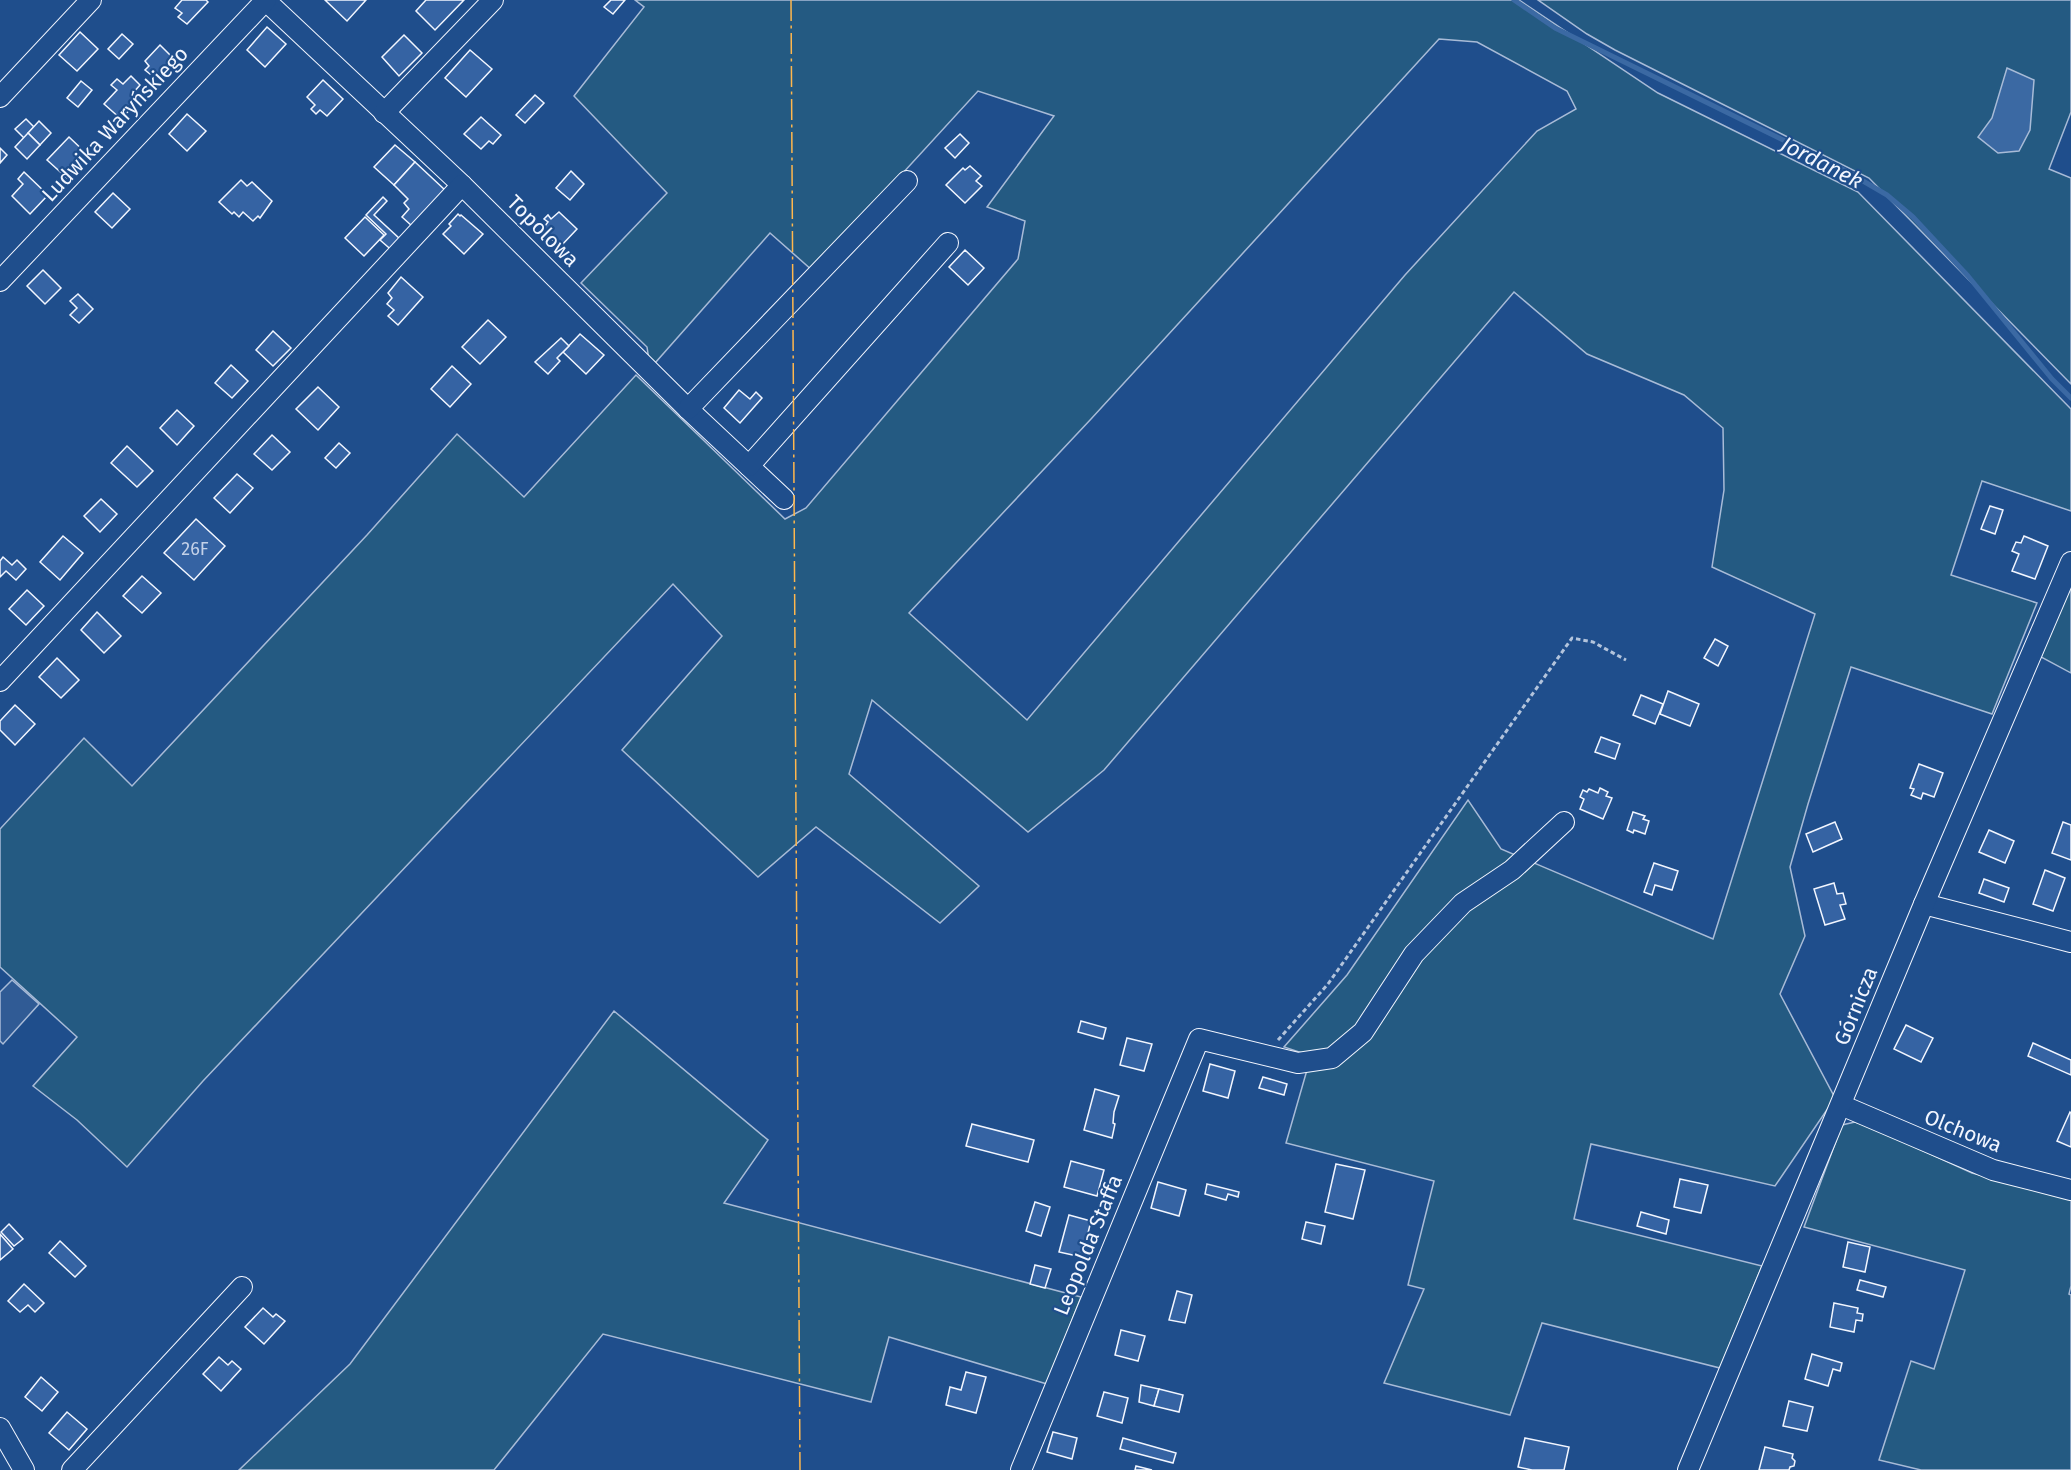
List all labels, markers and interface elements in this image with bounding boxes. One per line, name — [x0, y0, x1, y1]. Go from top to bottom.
street label: Ludwika Waryńskiego — [36, 41, 194, 207]
water label: Jordanek — [1775, 130, 1867, 195]
street label: Topolowa — [502, 190, 584, 272]
house number: 26F — [181, 538, 209, 560]
street label: Górnicza — [1829, 963, 1883, 1049]
street label: Olchowa — [1920, 1104, 2006, 1158]
street label: Leopolda Staffa — [1048, 1171, 1128, 1319]

